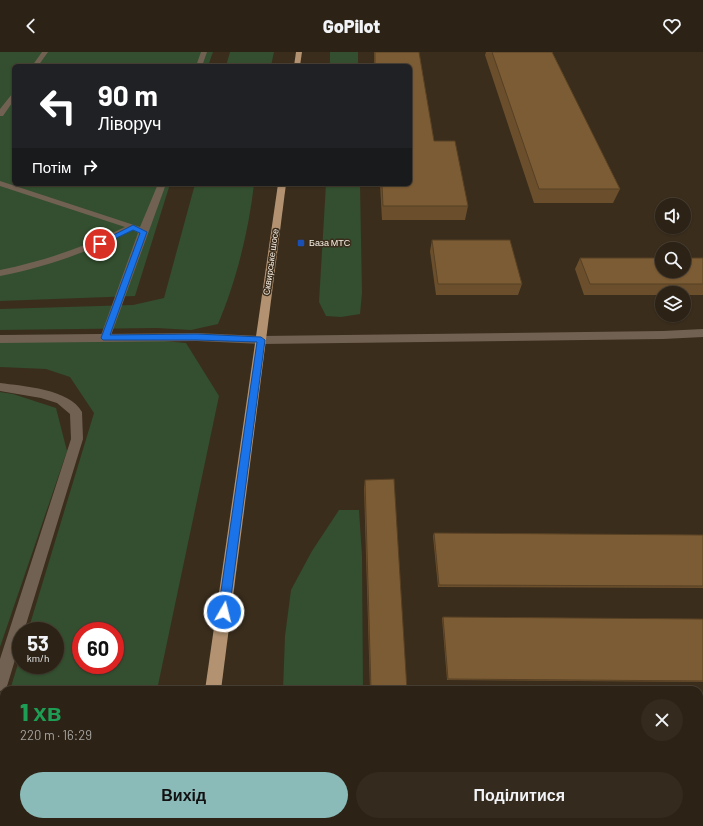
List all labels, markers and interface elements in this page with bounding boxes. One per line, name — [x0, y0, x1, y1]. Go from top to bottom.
icon: back — [20, 15, 42, 37]
text: GoPilot — [323, 15, 380, 37]
icon: heart — [661, 15, 683, 37]
text: 90 m — [98, 78, 158, 112]
icon: left — [32, 80, 84, 132]
text: Ліворуч — [98, 112, 161, 134]
icon: right — [79, 156, 101, 178]
text: Потім — [32, 158, 71, 176]
map controls — [655, 198, 691, 322]
button: sound — [655, 198, 691, 234]
pin — [83, 227, 117, 261]
street label: Сквирське шосе — [260, 228, 281, 296]
icon: arrive — [89, 233, 111, 255]
place label: База МТС — [309, 237, 351, 248]
marker: База МТС — [296, 238, 306, 248]
button: search — [655, 242, 691, 278]
button: layers — [655, 286, 691, 322]
position arrow — [203, 591, 245, 633]
speed limit sign: 60 — [72, 622, 124, 674]
text: 53 — [27, 631, 49, 655]
text: km/h — [27, 652, 49, 664]
text: 1 хв — [20, 697, 61, 726]
button: close — [641, 699, 683, 741]
text: 220 m · 16:29 — [20, 727, 92, 743]
button: Вихід — [20, 772, 348, 818]
button: Поділитися — [356, 772, 683, 818]

